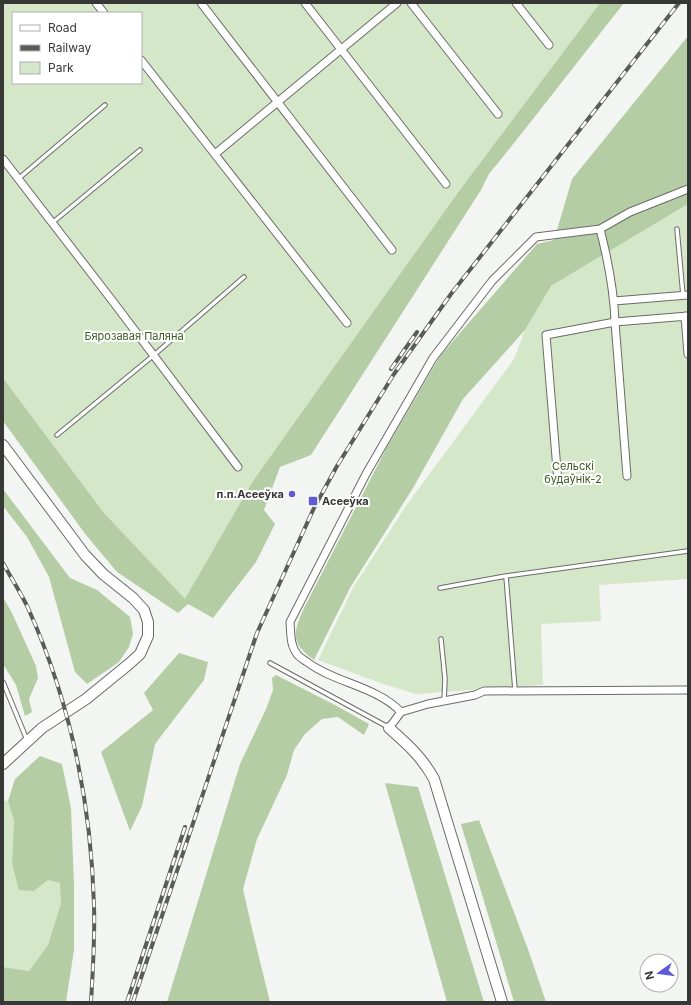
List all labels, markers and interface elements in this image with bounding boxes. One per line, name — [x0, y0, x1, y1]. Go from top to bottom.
legend — [12, 12, 142, 84]
text: Road — [48, 20, 77, 35]
text: Railway — [48, 40, 92, 55]
text: Park — [48, 60, 74, 75]
park label: Бярозавая Паляна — [84, 329, 184, 343]
park label: Сельскі будаўнік-2 — [544, 459, 602, 486]
place label: п.п.Асееўка — [216, 487, 284, 501]
marker: п.п.Асееўка — [287, 489, 297, 499]
place label: Асееўка — [322, 494, 369, 508]
marker: Асееўка — [307, 495, 319, 507]
north arrow — [639, 953, 679, 993]
text: N — [641, 970, 657, 981]

